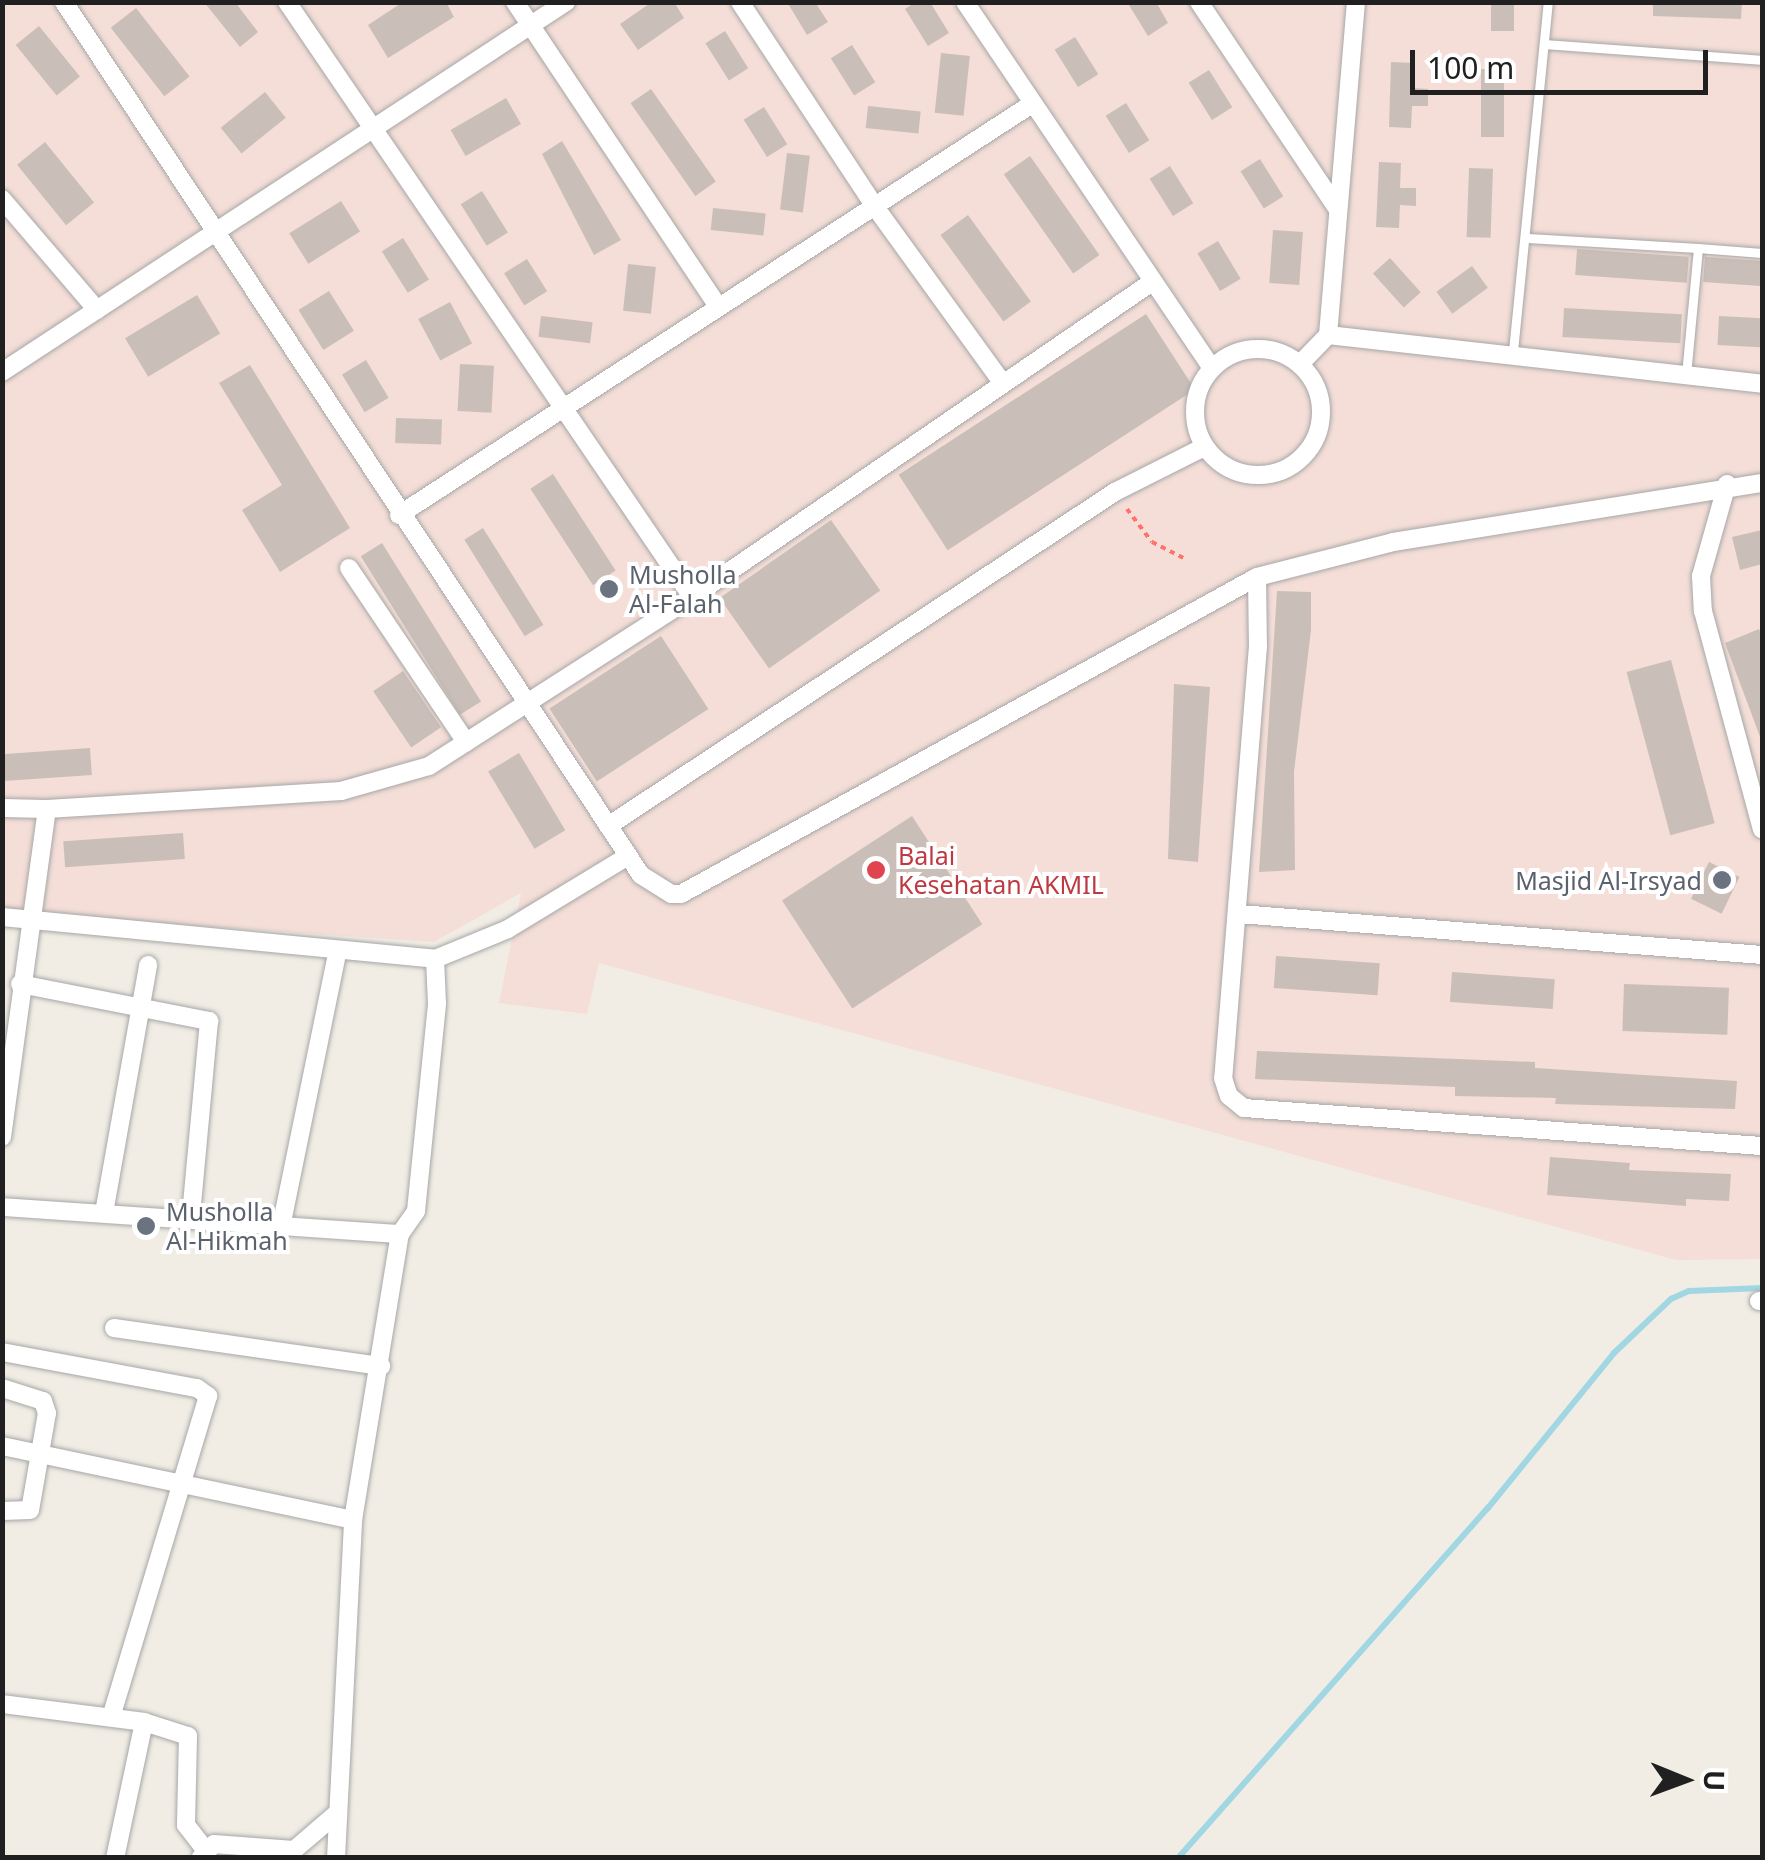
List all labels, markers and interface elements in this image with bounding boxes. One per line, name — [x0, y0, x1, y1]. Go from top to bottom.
scale bar — [1415, 30, 1712, 92]
text: 100 m — [1427, 47, 1514, 88]
place label: Musholla Al-Falah — [629, 560, 737, 619]
marker: Musholla Al-Falah — [598, 578, 620, 600]
place label: Balai Kesehatan AKMIL — [898, 841, 1104, 900]
marker: Balai Kesehatan AKMIL — [863, 857, 889, 883]
place label: Masjid Al-Irsyad — [1515, 865, 1702, 895]
marker: Masjid Al-Irsyad — [1711, 869, 1733, 891]
place label: Musholla Al-Hikmah — [166, 1197, 288, 1256]
marker: Musholla Al-Hikmah — [135, 1215, 157, 1237]
north arrow — [1635, 1730, 1735, 1830]
text: U — [1696, 1770, 1734, 1791]

